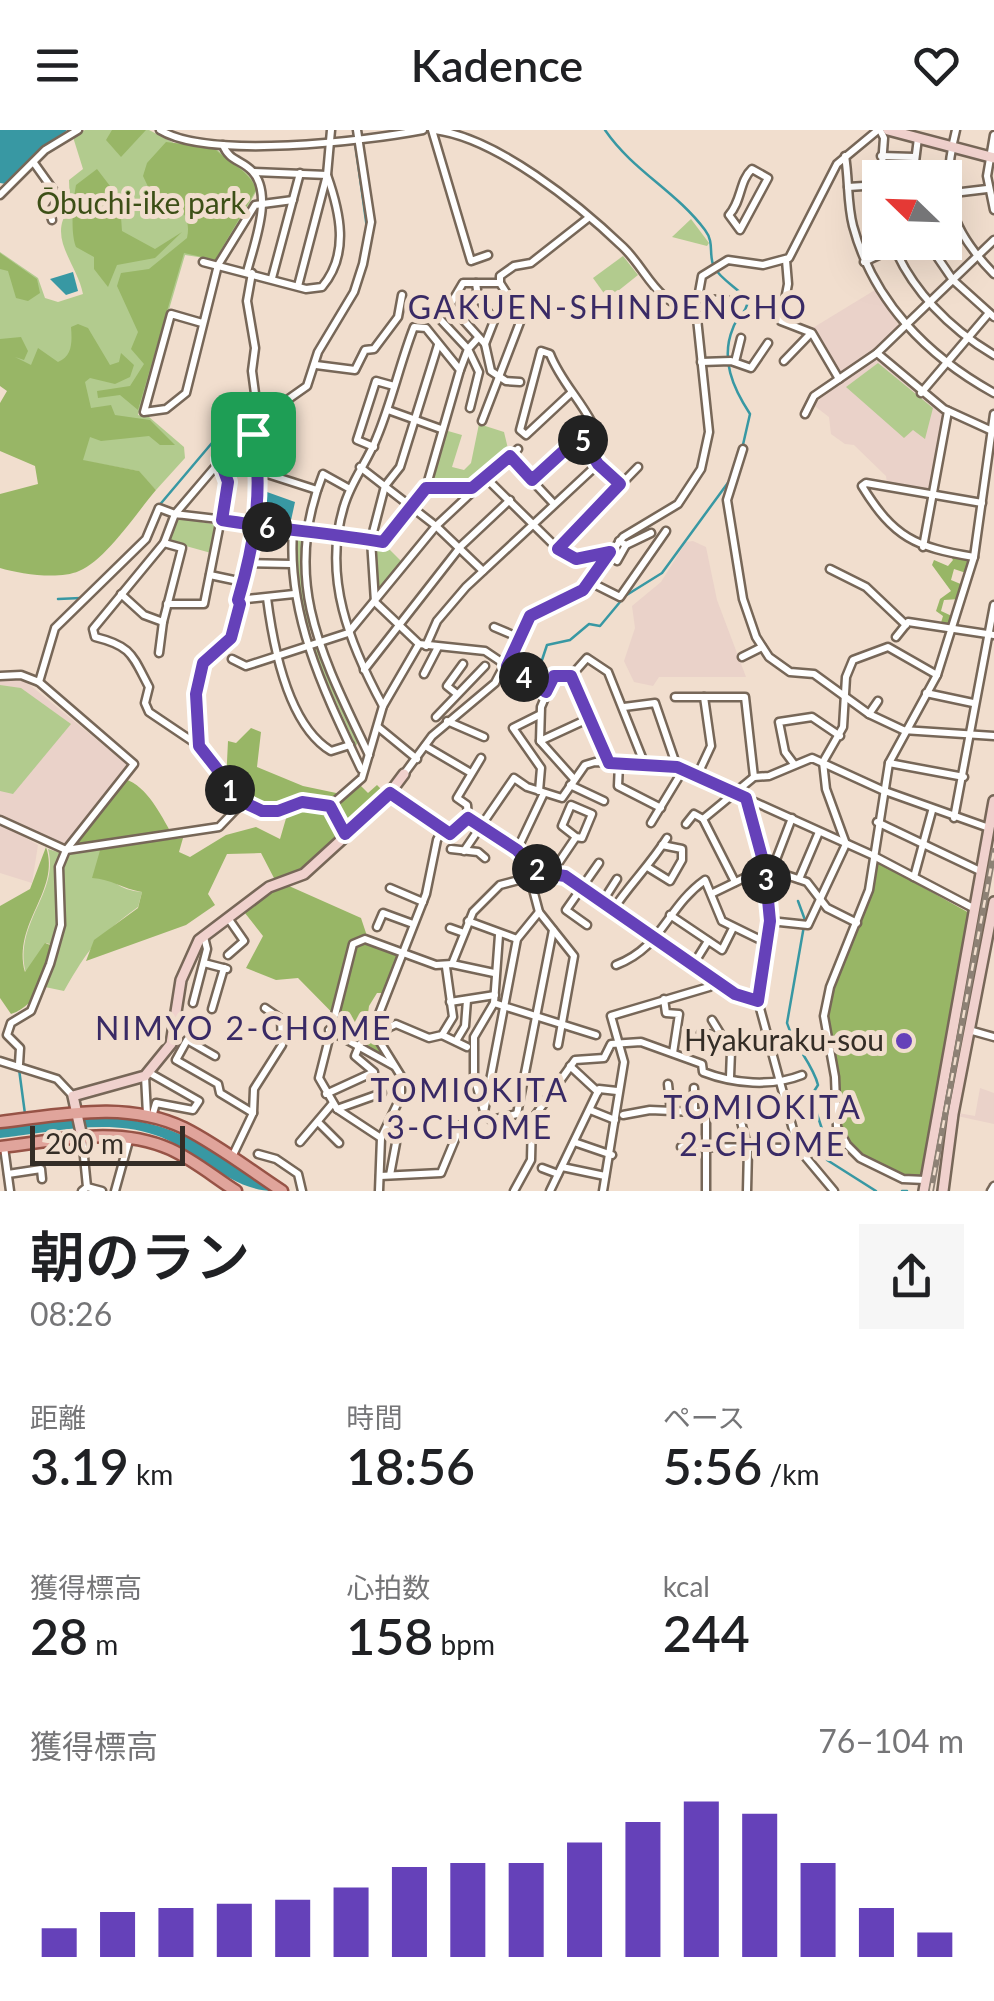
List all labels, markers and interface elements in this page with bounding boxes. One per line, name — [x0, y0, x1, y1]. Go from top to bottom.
icon: menu — [30, 38, 85, 93]
text: Kadence — [411, 38, 583, 92]
icon: heart — [909, 38, 964, 93]
north arrow — [862, 160, 962, 260]
map controls — [862, 160, 962, 260]
park label: Ōbuchi-ike park — [36, 184, 247, 220]
district label: GAKUEN-SHINDENCHO — [408, 287, 808, 326]
pin — [211, 392, 296, 477]
icon: arrive — [226, 407, 281, 462]
pin: 5 — [558, 415, 608, 465]
text: 5 — [575, 423, 591, 457]
pin: 6 — [242, 502, 292, 552]
text: 6 — [259, 510, 275, 544]
pin: 4 — [499, 652, 549, 702]
text: 4 — [516, 660, 532, 694]
pin: 1 — [205, 765, 255, 815]
text: 1 — [222, 773, 238, 807]
pin: 2 — [512, 844, 562, 894]
text: 2 — [529, 852, 545, 886]
pin: 3 — [741, 854, 791, 904]
text: 3 — [758, 862, 774, 896]
district label: NIMYO 2-CHOME — [95, 1008, 393, 1047]
place label: Hyakuraku-sou — [684, 1021, 884, 1057]
marker: Hyakuraku-sou — [893, 1030, 915, 1052]
district label: TOMIOKITA 3-CHOME — [371, 1070, 569, 1146]
district label: TOMIOKITA 2-CHOME — [664, 1087, 862, 1163]
scale bar — [30, 1121, 185, 1166]
text: 200 m — [45, 1126, 124, 1160]
text: 朝のラン — [30, 1223, 250, 1289]
button: share — [859, 1224, 964, 1329]
text: 08:26 — [30, 1294, 112, 1333]
text: 距離 — [30, 1400, 86, 1434]
text: 時間 — [346, 1400, 402, 1434]
text: ペース — [663, 1400, 745, 1434]
text: 3.19 — [30, 1436, 129, 1496]
text: 18:56 — [346, 1436, 475, 1496]
text: 5:56 — [663, 1436, 762, 1496]
text: km — [129, 1457, 173, 1491]
text: /km — [762, 1457, 819, 1491]
text: kcal — [663, 1569, 710, 1603]
text: 獲得標高 — [30, 1570, 142, 1604]
text: 心拍数 — [346, 1570, 430, 1604]
text: 244 — [663, 1603, 750, 1663]
text: 28 — [30, 1606, 88, 1666]
text: 158 — [346, 1606, 433, 1666]
text: m — [88, 1627, 118, 1661]
text: bpm — [433, 1627, 495, 1661]
text: 76–104 m — [818, 1721, 964, 1760]
text: 獲得標高 — [30, 1726, 158, 1765]

